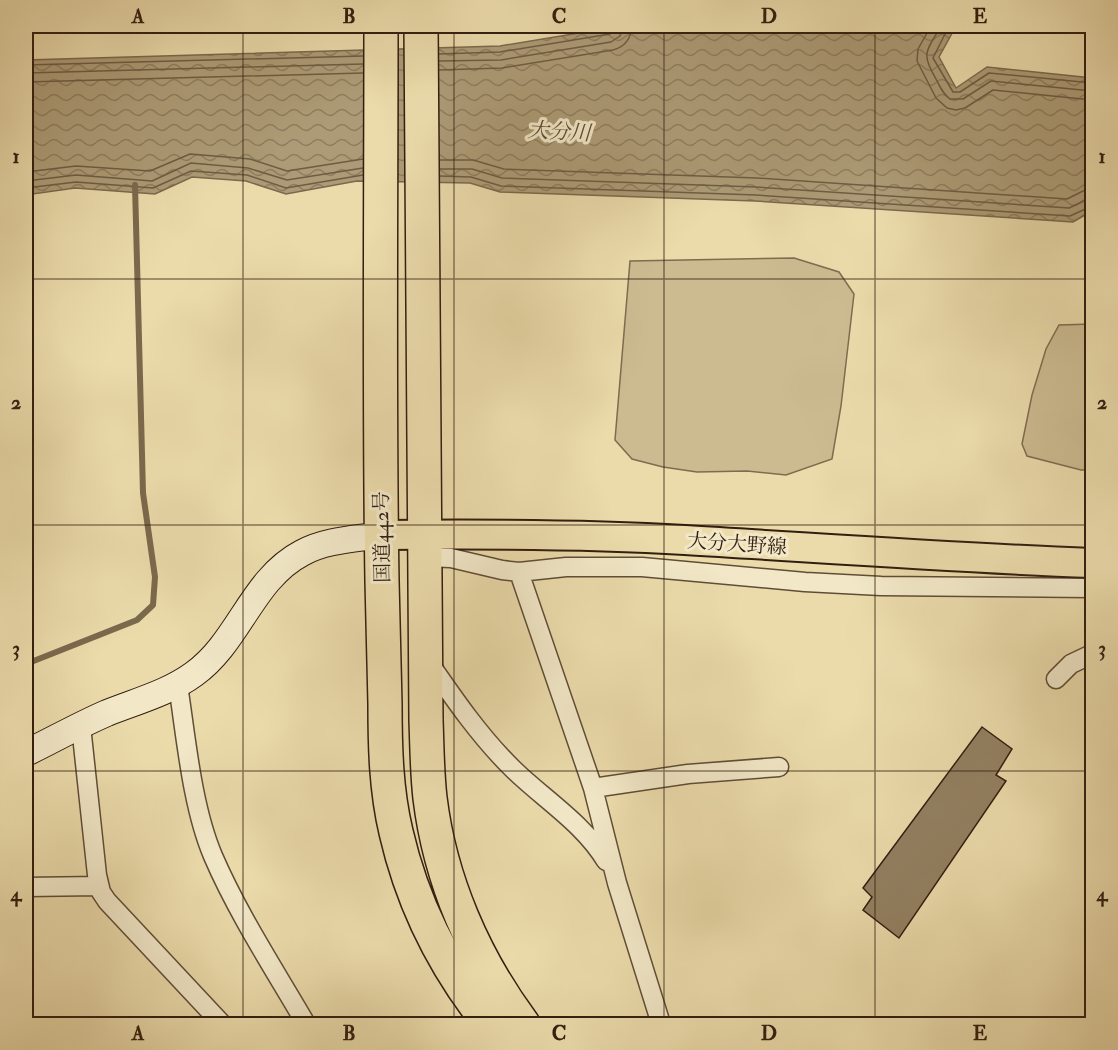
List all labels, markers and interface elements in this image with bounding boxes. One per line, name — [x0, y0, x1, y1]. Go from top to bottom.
text: A — [131, 4, 145, 29]
text: B — [342, 4, 356, 29]
text: C — [552, 4, 566, 29]
text: D — [761, 4, 777, 29]
text: E — [973, 4, 988, 29]
water label: 大分川 — [527, 117, 593, 147]
text: 1 — [12, 144, 20, 169]
text: 1 — [1098, 144, 1106, 169]
text: 2 — [11, 390, 21, 415]
text: 2 — [1097, 390, 1107, 415]
street label: 国道442号 — [369, 491, 395, 583]
street label: 大分大野線 — [686, 528, 788, 560]
text: 3 — [12, 636, 20, 661]
text: 3 — [1098, 636, 1106, 661]
text: 4 — [10, 882, 23, 907]
text: 4 — [1096, 882, 1109, 907]
text: A — [131, 1021, 145, 1046]
text: B — [342, 1021, 356, 1046]
text: C — [552, 1021, 566, 1046]
text: D — [761, 1021, 777, 1046]
text: E — [973, 1021, 988, 1046]

